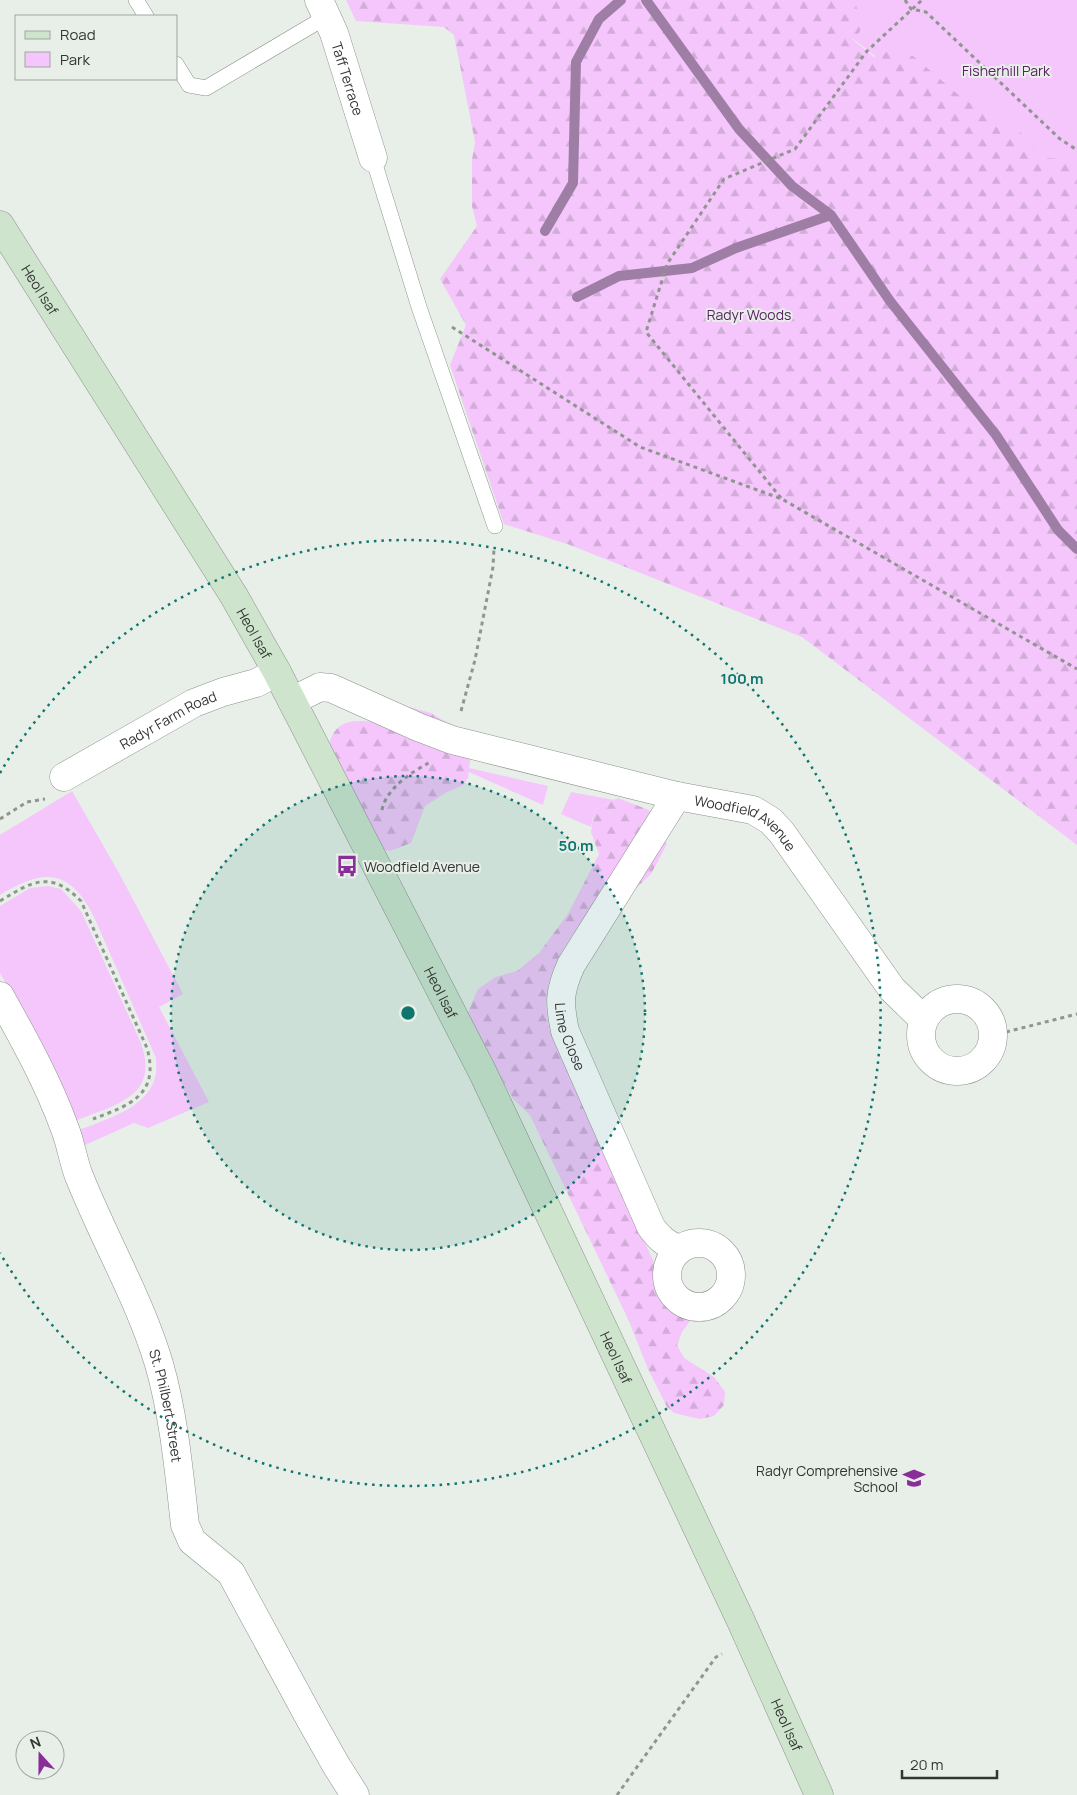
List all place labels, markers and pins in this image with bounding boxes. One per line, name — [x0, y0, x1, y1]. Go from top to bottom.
bus stop icon: Woodfield Avenue — [334, 853, 360, 879]
place label: Woodfield Avenue — [364, 857, 480, 876]
centre of rings — [399, 1004, 417, 1022]
place label: Radyr Comprehensive School — [756, 1461, 898, 1496]
school or university icon: Radyr Comprehensive School — [901, 1465, 927, 1491]

